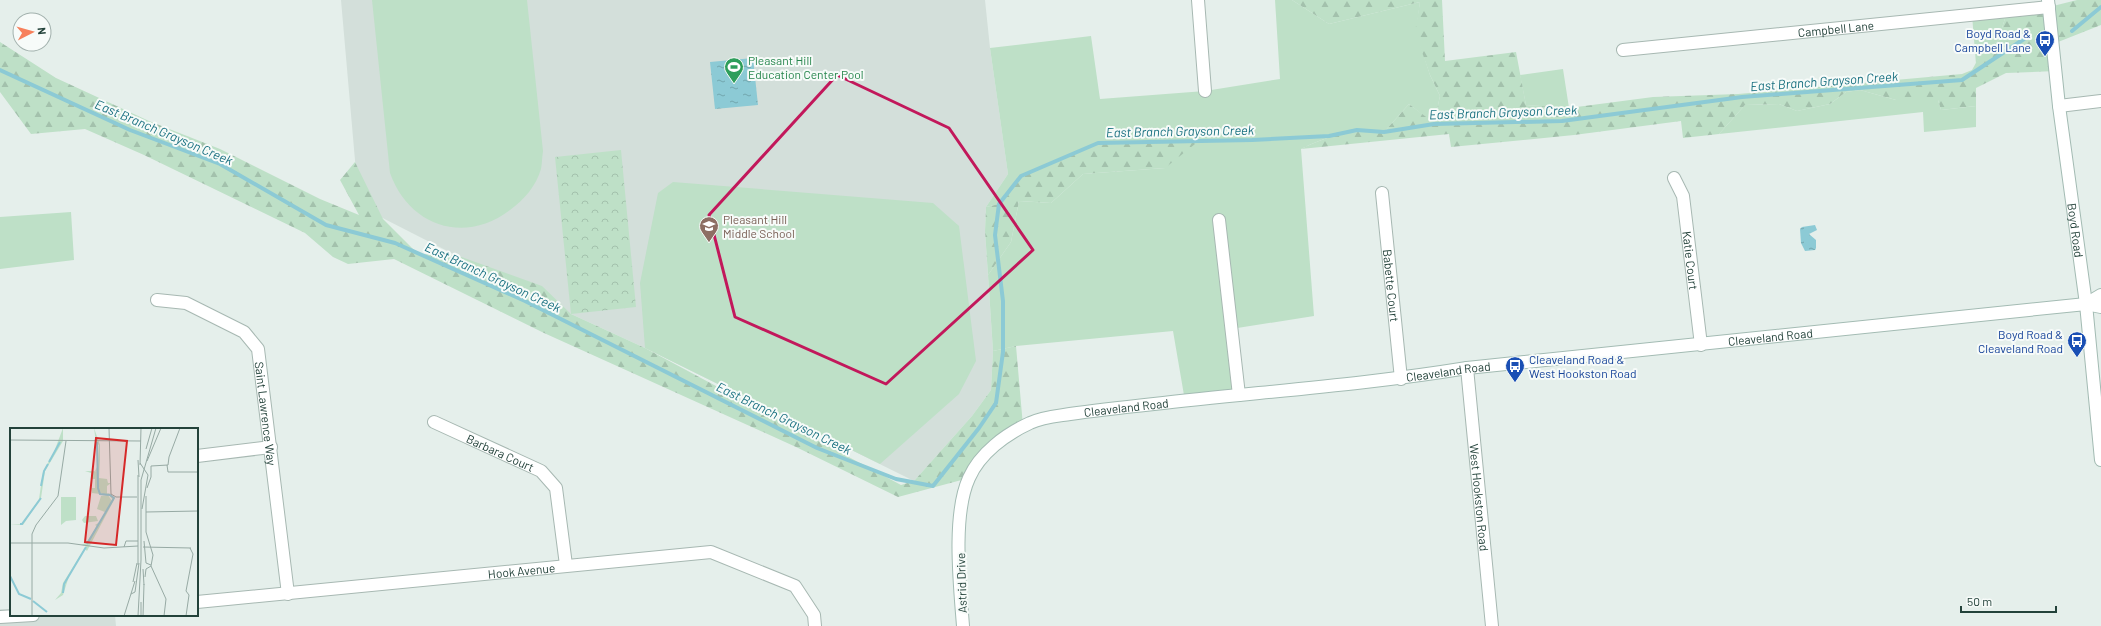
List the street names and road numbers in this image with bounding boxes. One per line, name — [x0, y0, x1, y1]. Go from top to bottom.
street label: Campbell Lane — [1797, 18, 1875, 39]
street label: Boyd Road — [2065, 202, 2087, 258]
street label: Katie Court — [1680, 230, 1701, 290]
street label: Babette Court — [1381, 249, 1402, 323]
street label: Cleaveland Road — [1727, 325, 1813, 348]
street label: Cleaveland Road — [1405, 359, 1491, 384]
street label: Saint Lawrence Way — [253, 361, 279, 467]
street label: Cleaveland Road — [1083, 395, 1169, 419]
street label: Barbara Court — [464, 431, 536, 474]
street label: West Hookston Road — [1467, 443, 1492, 552]
street label: Astrid Drive — [953, 553, 969, 613]
street label: Hook Avenue — [487, 560, 556, 581]

